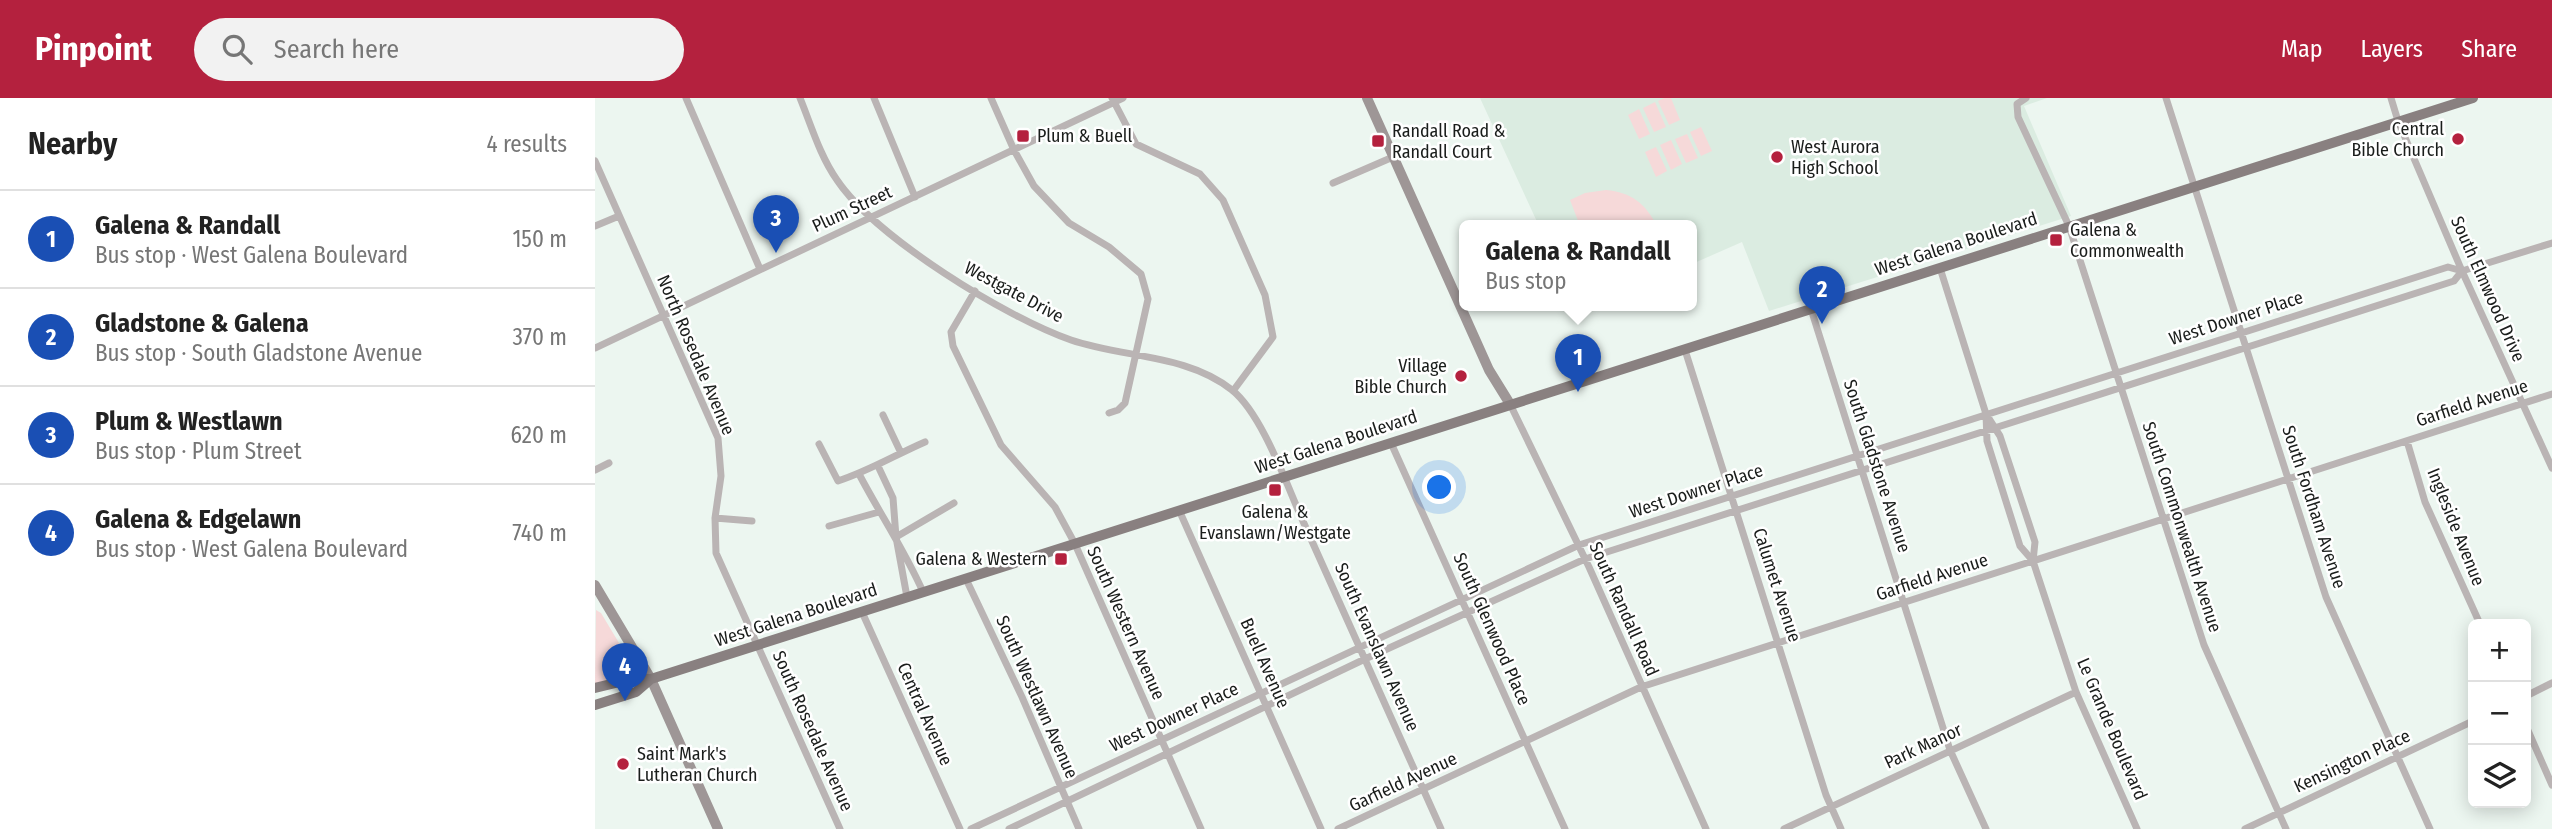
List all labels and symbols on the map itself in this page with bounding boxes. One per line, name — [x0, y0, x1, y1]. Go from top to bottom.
place label: Central Bible Church — [2351, 118, 2444, 161]
place label: Randall Road & Randall Court — [1392, 120, 1506, 163]
place label: Plum & Buell — [1037, 125, 1133, 147]
marker: Plum & Buell — [1015, 128, 1031, 144]
marker: Central Bible Church — [2450, 131, 2466, 147]
marker: Randall Road & Randall Court — [1370, 133, 1386, 149]
place label: West Aurora High School — [1791, 136, 1880, 179]
marker: West Aurora High School — [1769, 149, 1785, 165]
street label: Plum Street — [809, 181, 896, 237]
pin: 3 — [753, 195, 799, 253]
street label: West Galena Boulevard — [1872, 207, 2040, 281]
street label: South Elmwood Drive — [2446, 213, 2530, 365]
place label: Galena & Commonwealth — [2070, 219, 2184, 262]
marker: Galena & Commonwealth — [2048, 232, 2064, 248]
street label: Westgate Drive — [961, 257, 1068, 327]
pin: 2 — [1799, 266, 1845, 324]
street label: North Rosedale Avenue — [652, 272, 740, 439]
street label: West Downer Place — [2166, 286, 2306, 350]
pin: 1 — [1555, 334, 1601, 392]
place label: Village Bible Church — [1354, 355, 1447, 398]
marker: Village Bible Church — [1453, 368, 1469, 384]
street label: Garfield Avenue — [2413, 375, 2531, 431]
street label: South Gladstone Avenue — [1839, 377, 1915, 555]
street label: West Galena Boulevard — [1252, 405, 1420, 479]
street label: South Commonwealth Avenue — [2138, 419, 2226, 635]
street label: South Fordham Avenue — [2277, 423, 2351, 591]
street label: West Downer Place — [1626, 459, 1766, 523]
street label: Ingleside Avenue — [2422, 465, 2490, 589]
your location — [1422, 470, 1456, 504]
marker: Galena & Evanslawn/Westgate — [1267, 482, 1283, 498]
place label: Galena & Evanslawn/Westgate — [1199, 501, 1351, 544]
street label: Calumet Avenue — [1748, 525, 1806, 645]
street label: South Randall Road — [1585, 538, 1663, 680]
street label: South Western Avenue — [1082, 543, 1170, 703]
place label: Galena & Western — [916, 548, 1047, 570]
street label: South Glenwood Place — [1449, 549, 1536, 709]
street label: Garfield Avenue — [1873, 549, 1991, 605]
marker: Galena & Western — [1053, 551, 1069, 567]
street label: South Evanslawn Avenue — [1330, 559, 1424, 735]
street label: West Galena Boulevard — [712, 578, 880, 652]
street label: South Westlawn Avenue — [991, 612, 1083, 782]
street label: Buell Avenue — [1235, 615, 1295, 711]
pin: 4 — [602, 643, 648, 701]
street label: South Rosedale Avenue — [768, 647, 858, 815]
street label: Le Grande Boulevard — [2072, 655, 2152, 803]
street label: Central Avenue — [892, 659, 958, 769]
street label: West Downer Place — [1106, 677, 1242, 756]
street label: Park Manor — [1881, 718, 1966, 774]
street label: Kensington Place — [2290, 724, 2414, 798]
place label: Saint Mark's Lutheran Church — [637, 743, 757, 786]
street label: Garfield Avenue — [1346, 747, 1460, 817]
marker: Saint Mark's Lutheran Church — [615, 756, 631, 772]

